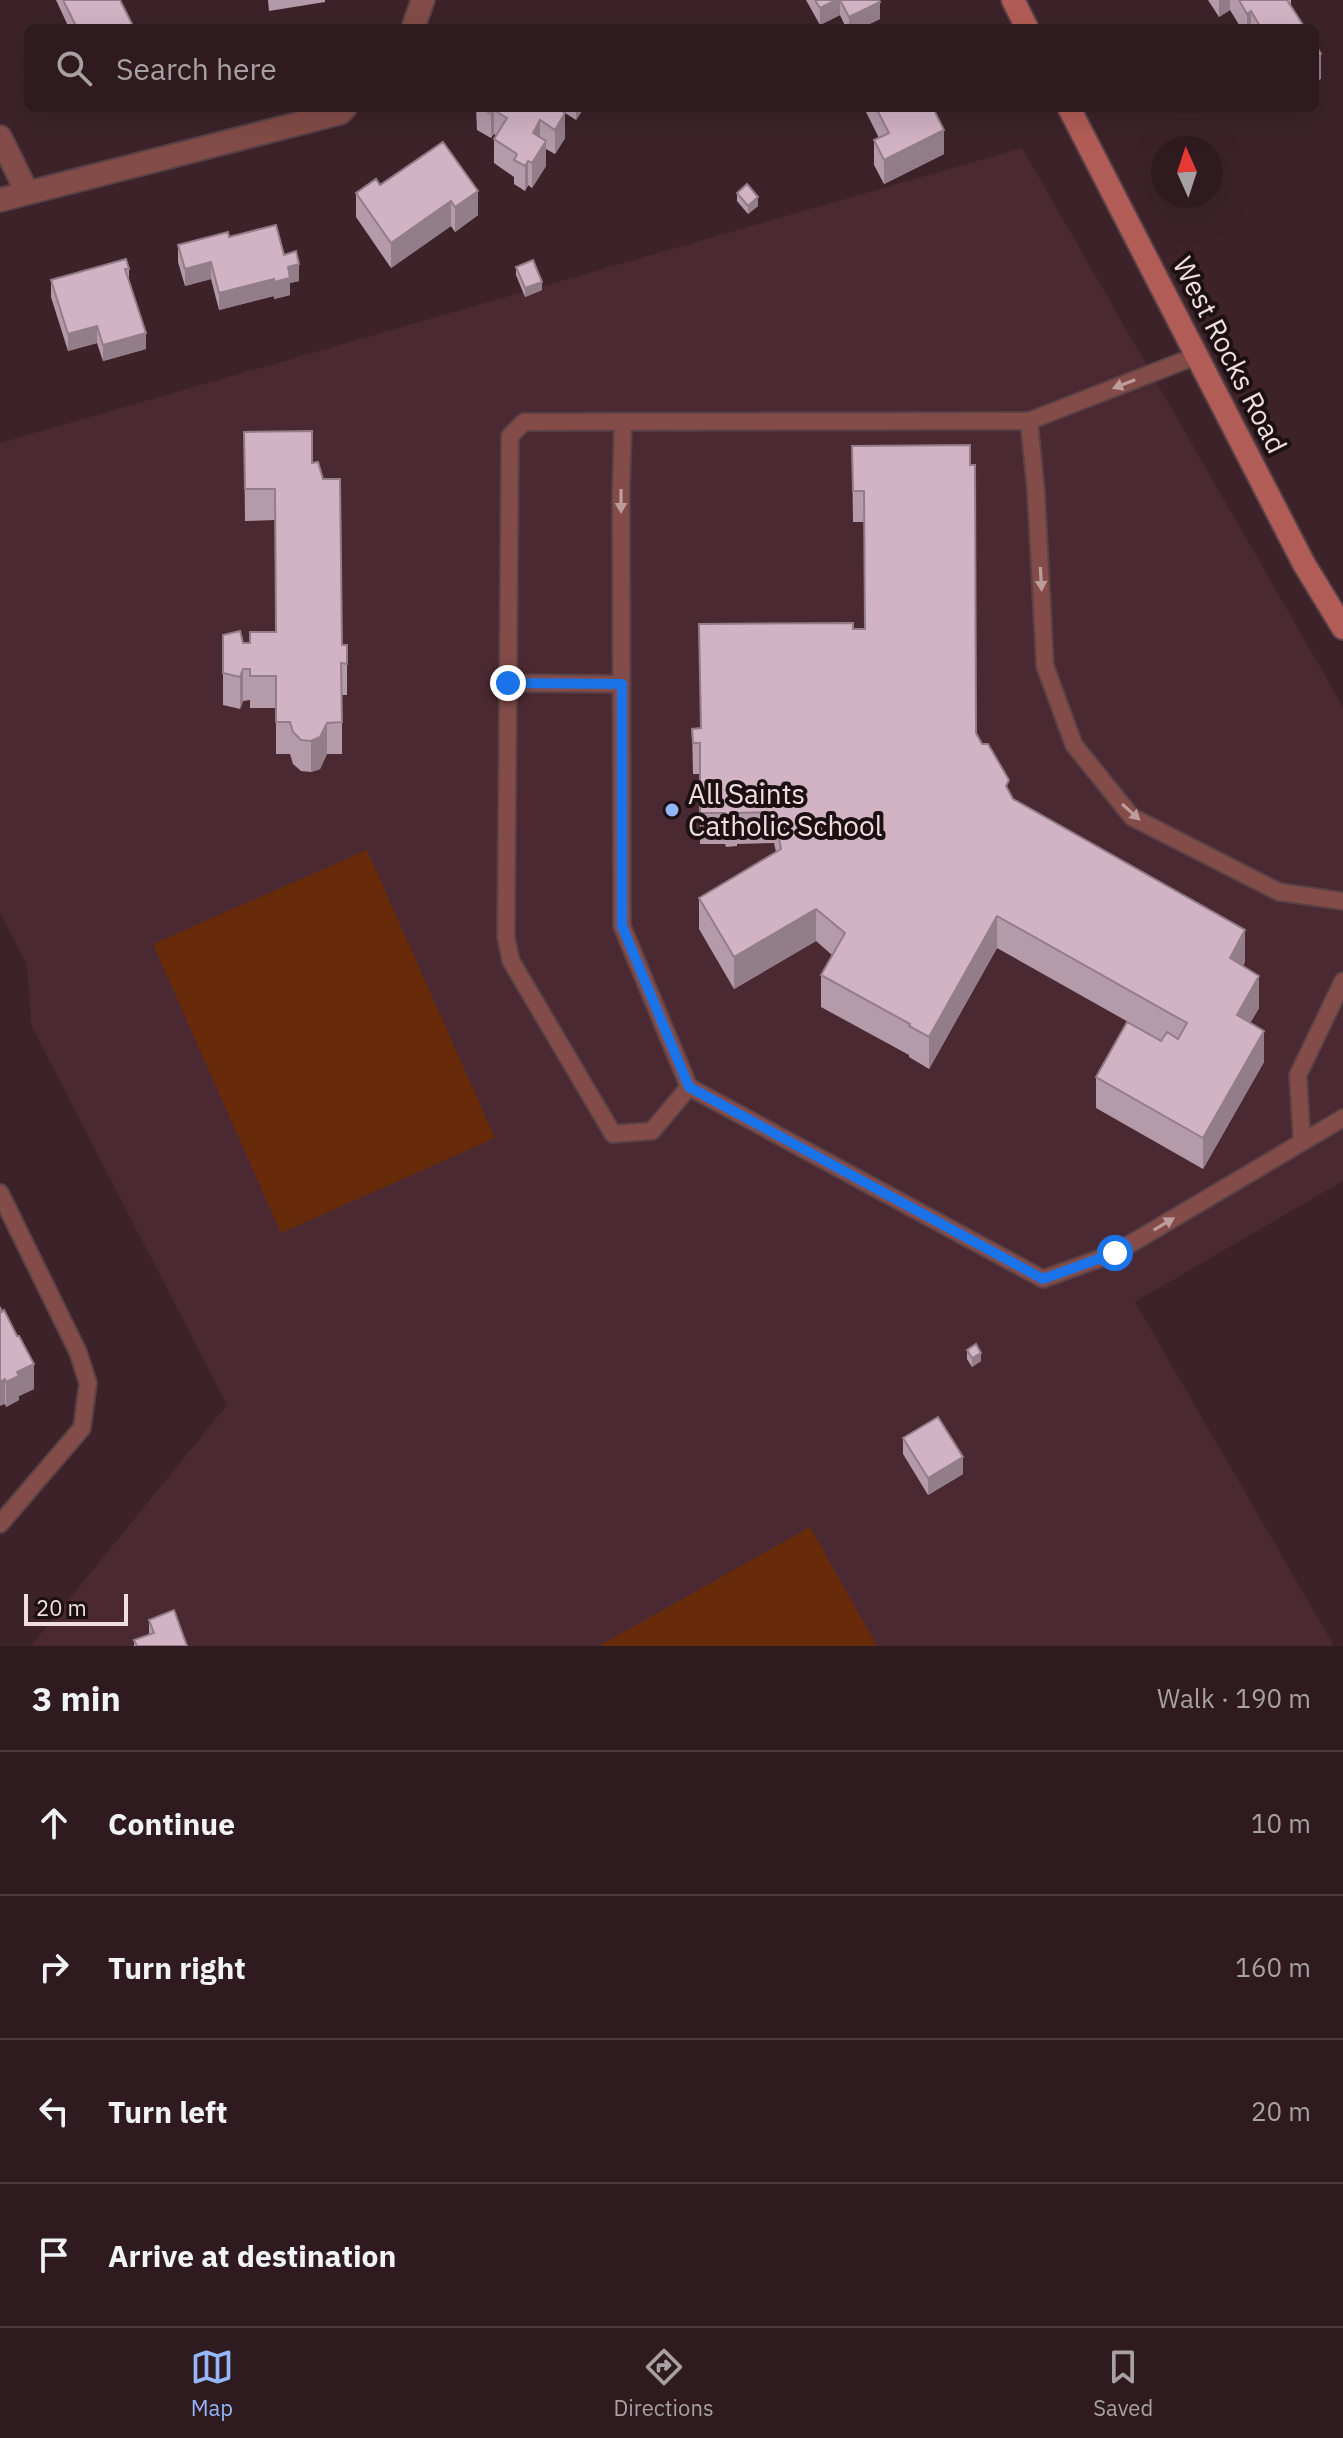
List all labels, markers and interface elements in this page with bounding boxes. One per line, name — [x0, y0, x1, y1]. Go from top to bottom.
search box — [24, 24, 1319, 112]
icon: search — [52, 46, 96, 90]
text: Search here — [116, 49, 277, 88]
north arrow — [1151, 136, 1223, 208]
street label: West Rocks Road — [1165, 250, 1296, 459]
one-way arrow — [1112, 378, 1136, 391]
one-way arrow — [615, 489, 627, 514]
one-way arrow — [1034, 567, 1047, 592]
route end — [490, 665, 526, 701]
place label: All Saints Catholic School — [688, 775, 882, 844]
marker: All Saints Catholic School — [663, 801, 681, 819]
one-way arrow — [1121, 803, 1141, 821]
one-way arrow — [1153, 1217, 1175, 1231]
route start — [1097, 1235, 1133, 1271]
scale bar — [24, 1590, 128, 1626]
text: 20 m — [36, 1593, 87, 1622]
text: 3 min — [32, 1676, 121, 1720]
text: Walk · 190 m — [1157, 1681, 1311, 1715]
icon: ahead — [32, 1801, 76, 1845]
text: Continue — [108, 1804, 235, 1843]
text: 10 m — [1251, 1806, 1311, 1840]
icon: right — [32, 1945, 76, 1989]
text: Turn right — [108, 1948, 246, 1987]
text: 160 m — [1235, 1950, 1311, 1984]
icon: left — [32, 2089, 76, 2133]
text: Turn left — [108, 2092, 227, 2131]
text: 20 m — [1251, 2094, 1311, 2128]
icon: arrive — [32, 2233, 76, 2277]
text: Arrive at destination — [108, 2236, 396, 2275]
tab: Map — [190, 2345, 234, 2422]
tab: Directions — [614, 2345, 714, 2422]
tab: Saved — [1093, 2345, 1153, 2422]

